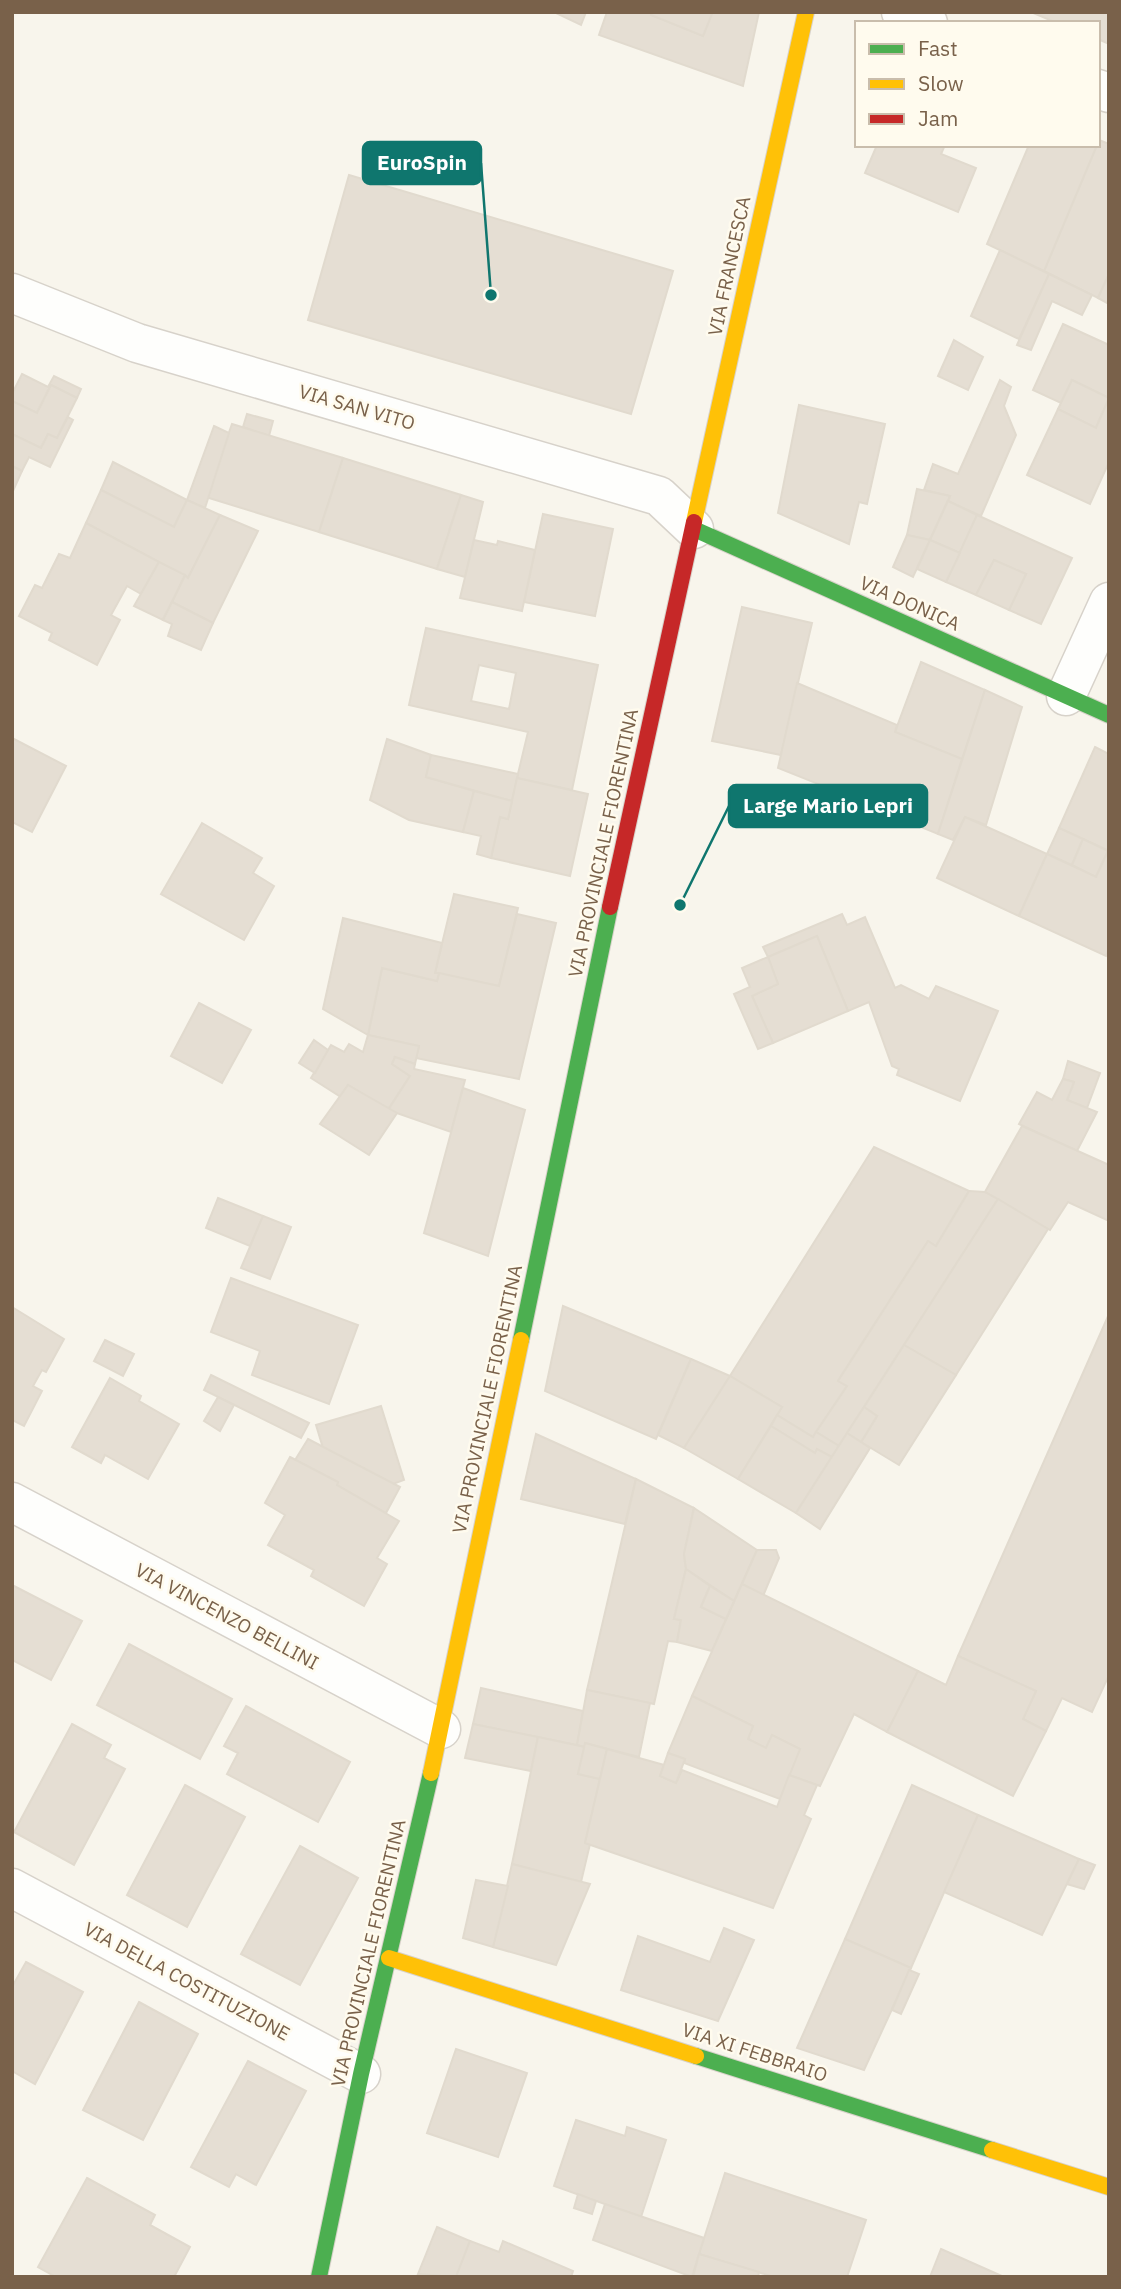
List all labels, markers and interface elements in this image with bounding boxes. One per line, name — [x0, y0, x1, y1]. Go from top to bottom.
legend — [855, 21, 1100, 147]
text: Fast — [918, 34, 958, 62]
text: Slow — [918, 69, 964, 97]
text: Jam — [918, 104, 958, 132]
callout: EuroSpin — [363, 142, 481, 184]
text: EuroSpin — [377, 148, 467, 176]
street label: VIA FRANCESCA — [702, 194, 756, 338]
street label: VIA SAN VITO — [296, 379, 418, 435]
street label: VIA DONICA — [856, 570, 964, 636]
street label: VIA PROVINCIALE FIORENTINA — [563, 706, 643, 980]
callout: Large Mario Lepri — [729, 785, 927, 827]
text: Large Mario Lepri — [743, 791, 913, 819]
street label: VIA PROVINCIALE FIORENTINA — [447, 1262, 527, 1536]
street label: VIA VINCENZO BELLINI — [131, 1557, 323, 1675]
street label: VIA PROVINCIALE FIORENTINA — [325, 1817, 411, 2089]
street label: VIA DELLA COSTITUZIONE — [80, 1916, 294, 2046]
street label: VIA XI FEBBRAIO — [679, 2017, 831, 2087]

